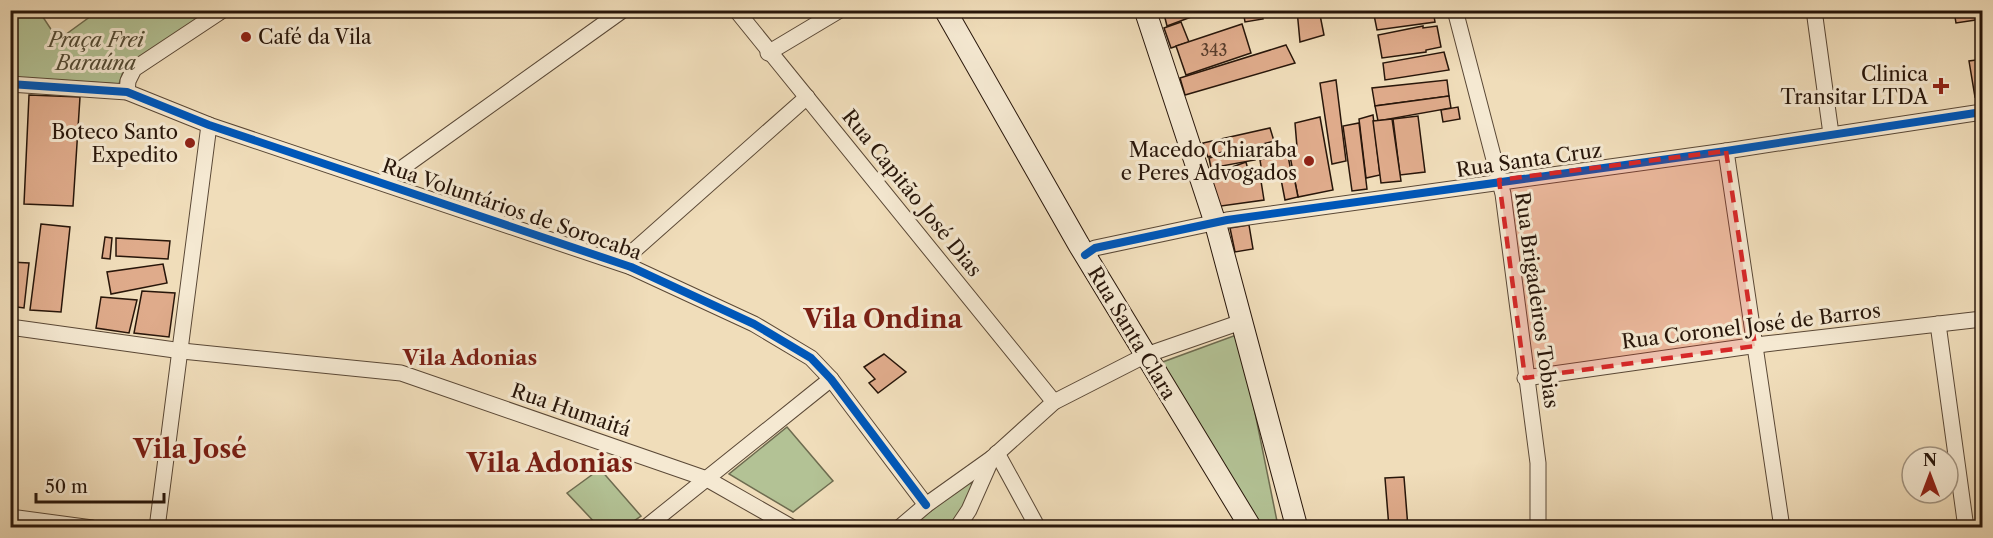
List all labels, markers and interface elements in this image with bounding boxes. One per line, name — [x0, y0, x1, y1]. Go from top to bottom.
place label: Café da Vila — [258, 25, 372, 49]
park label: Praça Frei Baraúna — [46, 28, 146, 75]
marker: Café da Vila — [239, 30, 253, 44]
house number: 343 — [1201, 40, 1227, 60]
place label: Clinica Transitar LTDA — [1781, 62, 1929, 109]
marker: Clinica Transitar LTDA — [1932, 77, 1950, 95]
street label: Rua Capitão José Dias — [837, 105, 987, 281]
place label: Boteco Santo Expedito — [51, 120, 178, 167]
marker: Boteco Santo Expedito — [183, 136, 197, 150]
place label: Macedo Chiaraba e Peres Advogados — [1121, 138, 1297, 185]
street label: Rua Santa Cruz — [1455, 138, 1603, 182]
street label: Rua Voluntários de Sorocaba — [379, 153, 645, 265]
marker: Macedo Chiaraba e Peres Advogados — [1302, 154, 1316, 168]
street label: Rua Brigadeiros Tobias — [1510, 190, 1564, 410]
street label: Rua Santa Clara — [1083, 262, 1181, 404]
street label: Rua Coronel José de Barros — [1620, 298, 1882, 354]
district label: Vila Ondina — [802, 303, 964, 335]
district label: Vila Adonias — [402, 345, 537, 370]
street label: Rua Humaitá — [508, 378, 634, 442]
district label: Vila José — [132, 433, 247, 465]
north arrow — [1900, 445, 1960, 505]
district label: Vila Adonias — [466, 447, 633, 479]
text: N — [1923, 450, 1937, 470]
scale bar — [36, 466, 164, 504]
text: 50 m — [45, 476, 88, 498]

